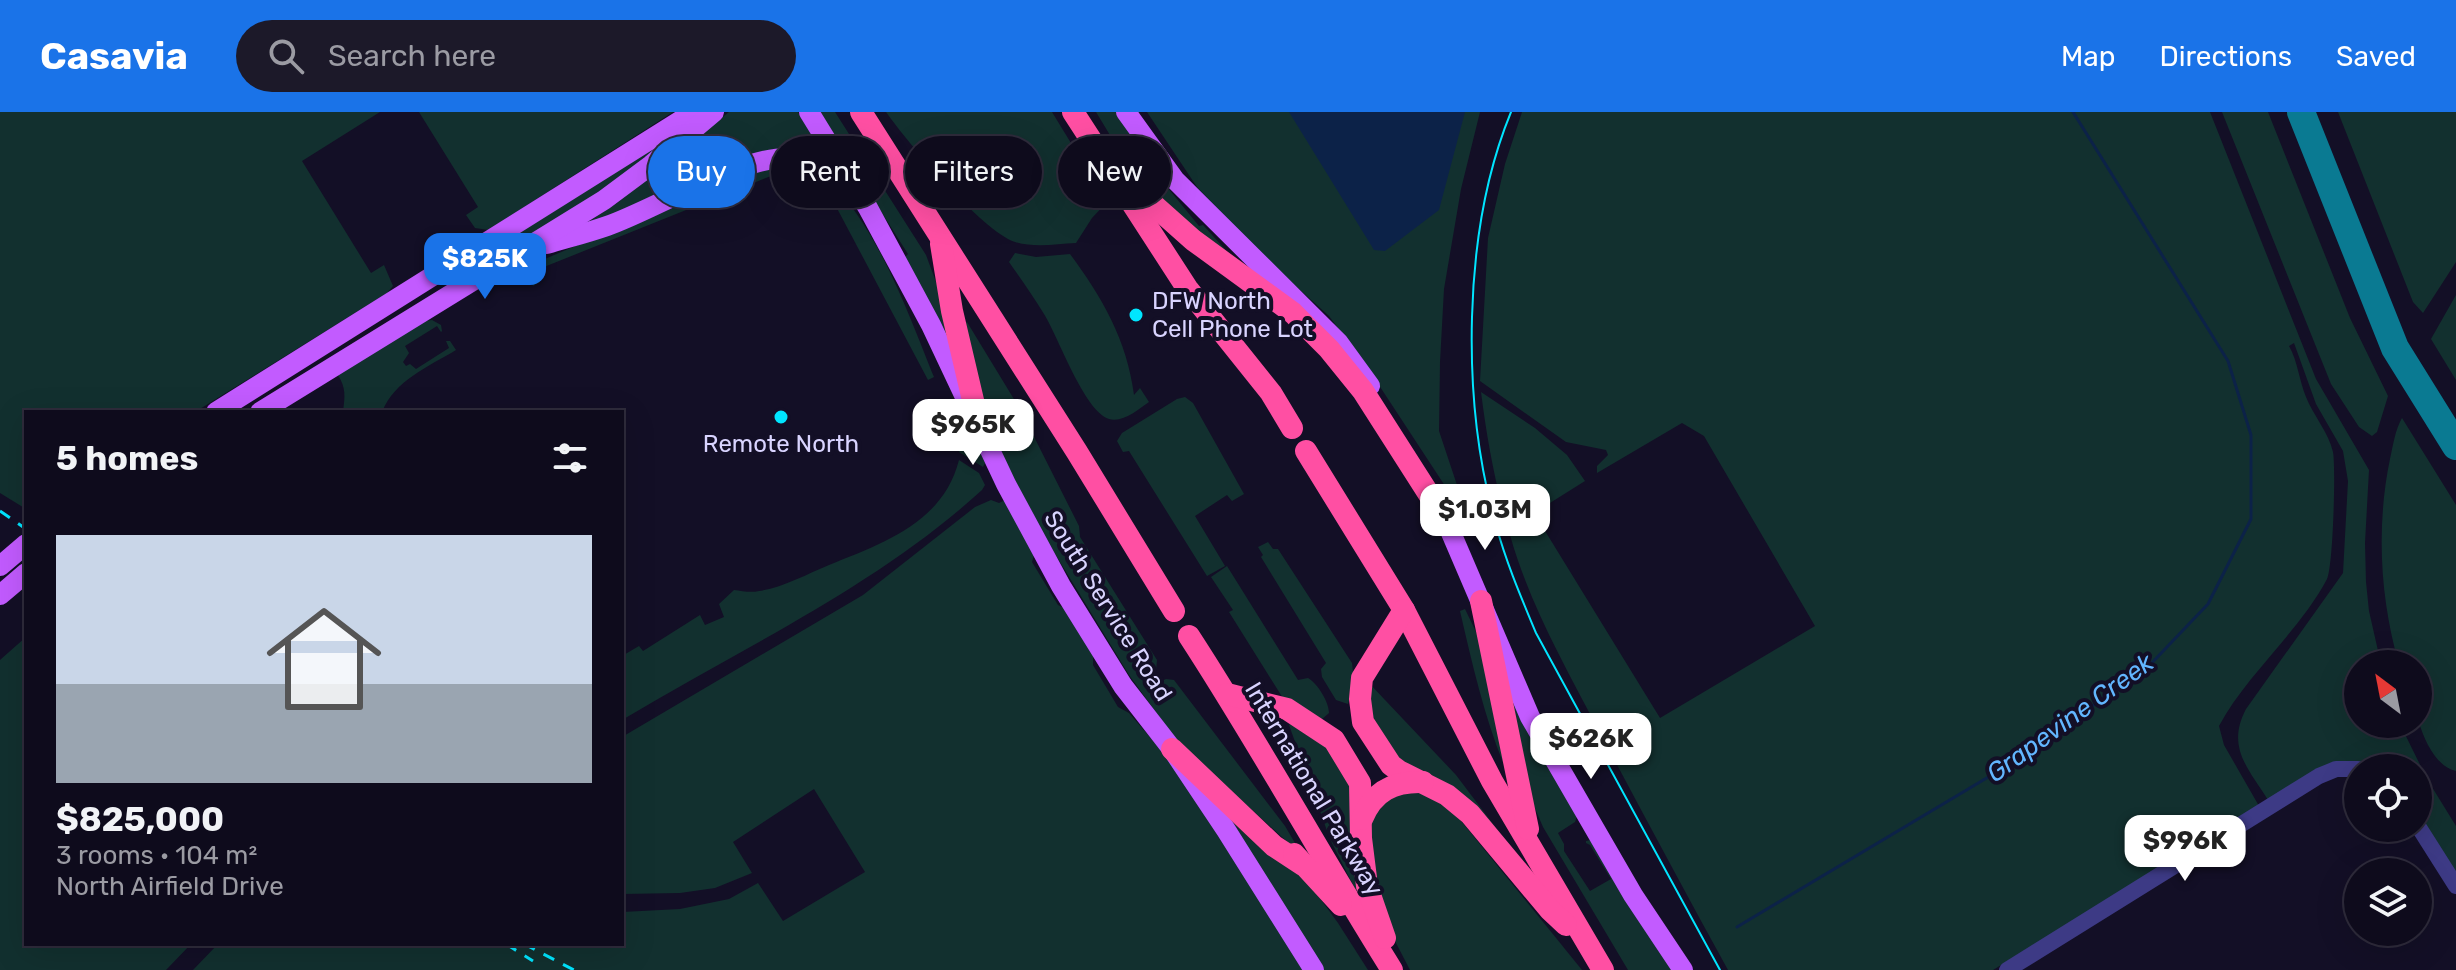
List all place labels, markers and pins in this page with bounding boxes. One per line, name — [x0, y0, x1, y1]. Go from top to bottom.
pin: $825K — [429, 233, 541, 301]
place label: DFW North Cell Phone Lot — [1152, 287, 1313, 343]
marker: DFW North Cell Phone Lot — [1127, 306, 1145, 324]
pin: $965K — [917, 399, 1029, 467]
marker: Remote North — [772, 408, 790, 426]
place label: Remote North — [703, 430, 859, 458]
pin: $1.03M — [1420, 484, 1550, 552]
pin: $626K — [1535, 713, 1647, 781]
pin: $996K — [2129, 815, 2241, 883]

